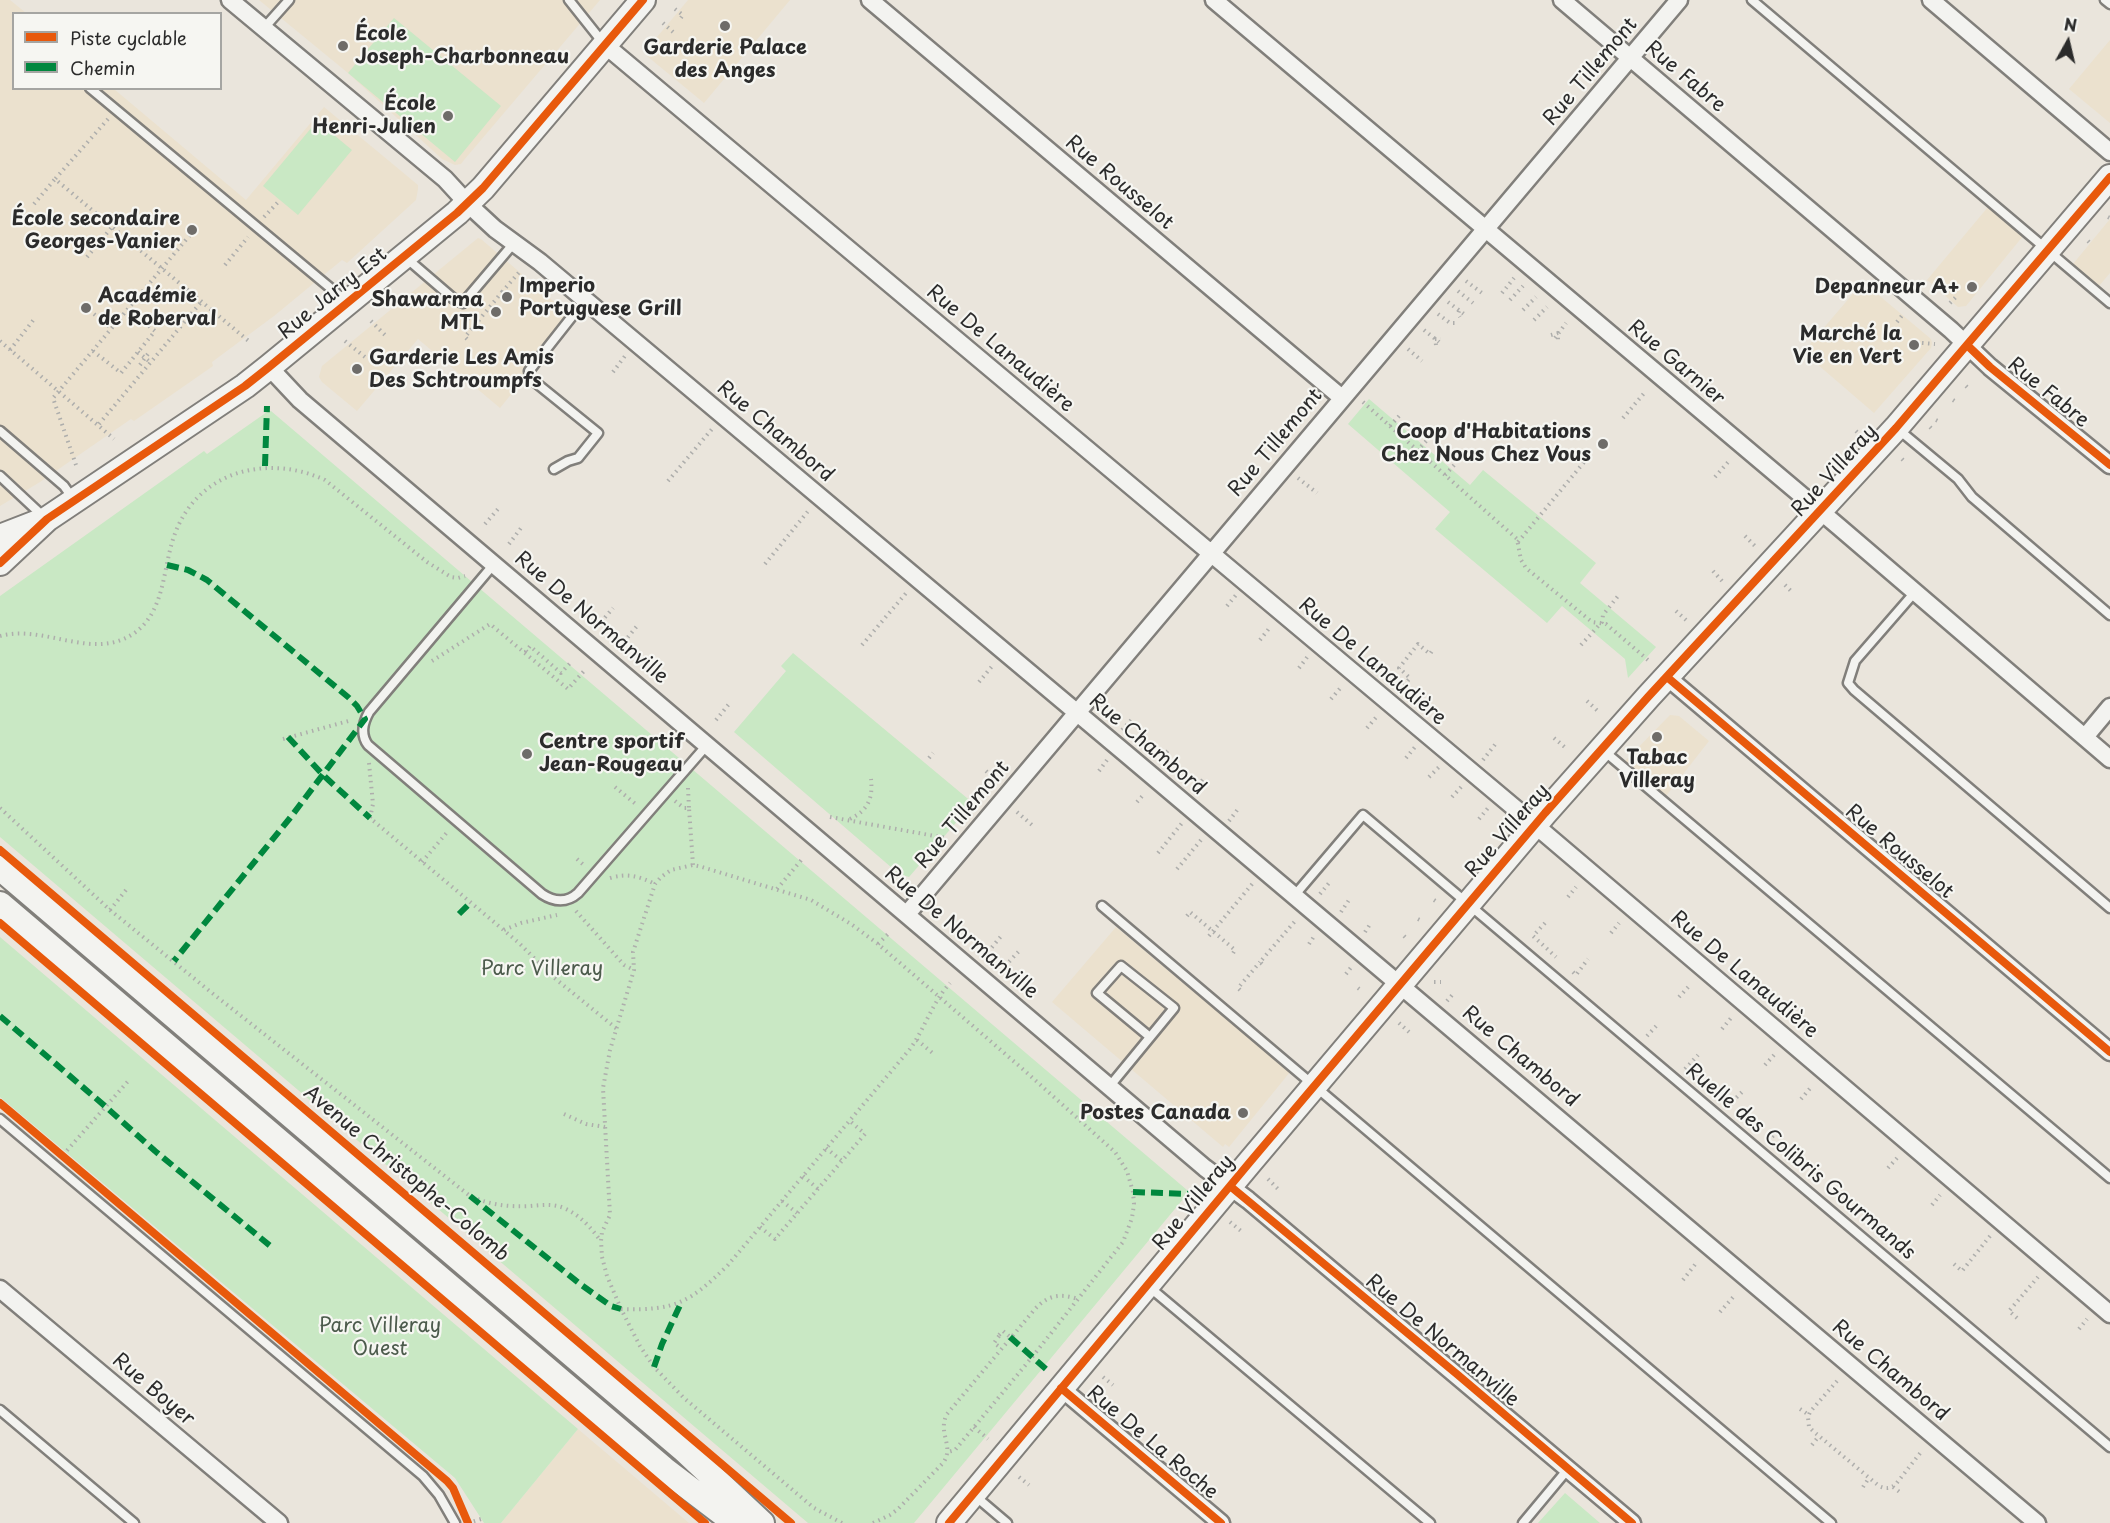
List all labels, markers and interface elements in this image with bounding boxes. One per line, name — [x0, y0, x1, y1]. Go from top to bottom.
text: N — [2063, 11, 2078, 37]
legend — [12, 12, 222, 90]
north arrow — [2038, 12, 2098, 72]
street label: Rue Tillemont — [1539, 13, 1643, 131]
marker: Garderie Palace des Anges — [718, 19, 732, 33]
place label: École Joseph-Charbonneau — [355, 22, 569, 69]
text: Piste cyclable — [70, 24, 187, 51]
place label: Garderie Palace des Anges — [643, 36, 807, 83]
street label: Rue Fabre — [1640, 36, 1730, 118]
marker: École Joseph-Charbonneau — [336, 39, 350, 53]
text: Chemin — [70, 54, 135, 81]
place label: École Henri-Julien — [312, 92, 436, 139]
marker: École Henri-Julien — [441, 109, 455, 123]
street label: Rue Rousselot — [1060, 131, 1178, 235]
place label: École secondaire Georges-Vanier — [12, 207, 180, 254]
marker: École secondaire Georges-Vanier — [185, 223, 199, 237]
street label: Rue Jarry Est — [274, 243, 392, 345]
place label: Imperio Portuguese Grill — [519, 274, 681, 321]
place label: Depanneur A+ — [1815, 275, 1960, 299]
street label: Rue De Lanaudière — [921, 280, 1079, 418]
marker: Depanneur A+ — [1965, 280, 1979, 294]
place label: Académie de Roberval — [98, 284, 216, 331]
place label: Shawarma MTL — [371, 288, 484, 335]
marker: Imperio Portuguese Grill — [500, 290, 514, 304]
marker: Académie de Roberval — [79, 301, 93, 315]
marker: Shawarma MTL — [489, 305, 503, 319]
street label: Rue Garnier — [1623, 316, 1729, 410]
place label: Marché la Vie en Vert — [1792, 322, 1902, 369]
marker: Marché la Vie en Vert — [1907, 338, 1921, 352]
place label: Garderie Les Amis Des Schtroumpfs — [369, 346, 554, 393]
street label: Rue Fabre — [2002, 353, 2094, 433]
marker: Garderie Les Amis Des Schtroumpfs — [350, 362, 364, 376]
street label: Rue Chambord — [712, 376, 838, 488]
street label: Rue Tillemont — [1224, 384, 1328, 502]
place label: Coop d'Habitations Chez Nous Chez Vous — [1381, 420, 1591, 467]
street label: Rue Villeray — [1787, 420, 1883, 522]
marker: Coop d'Habitations Chez Nous Chez Vous — [1596, 437, 1610, 451]
street label: Rue De Normanville — [509, 547, 673, 689]
street label: Rue De Lanaudière — [1293, 593, 1451, 731]
street label: Rue Chambord — [1084, 689, 1210, 801]
place label: Centre sportif Jean-Rougeau — [539, 730, 684, 777]
marker: Tabac Villeray — [1650, 730, 1664, 744]
place label: Tabac Villeray — [1619, 746, 1695, 793]
marker: Centre sportif Jean-Rougeau — [520, 747, 534, 761]
street label: Rue Tillemont — [911, 756, 1015, 874]
street label: Rue Villeray — [1461, 779, 1555, 883]
street label: Rue Rousselot — [1840, 800, 1958, 904]
street label: Rue De Normanville — [879, 862, 1043, 1004]
street label: Rue De Lanaudière — [1665, 906, 1823, 1044]
park label: Parc Villeray — [481, 957, 603, 981]
street label: Rue Chambord — [1457, 1001, 1583, 1113]
street label: Ruelle des Colibris Gourmands — [1680, 1059, 1920, 1265]
street label: Avenue Christophe-Colomb — [298, 1081, 514, 1267]
place label: Postes Canada — [1080, 1101, 1231, 1125]
marker: Postes Canada — [1236, 1106, 1250, 1120]
street label: Rue Villeray — [1148, 1150, 1240, 1256]
street label: Rue De Normanville — [1360, 1270, 1524, 1412]
park label: Parc Villeray Ouest — [319, 1314, 441, 1361]
street label: Rue Chambord — [1827, 1315, 1953, 1427]
street label: Rue Boyer — [107, 1349, 199, 1431]
street label: Rue De La Roche — [1082, 1381, 1222, 1505]

